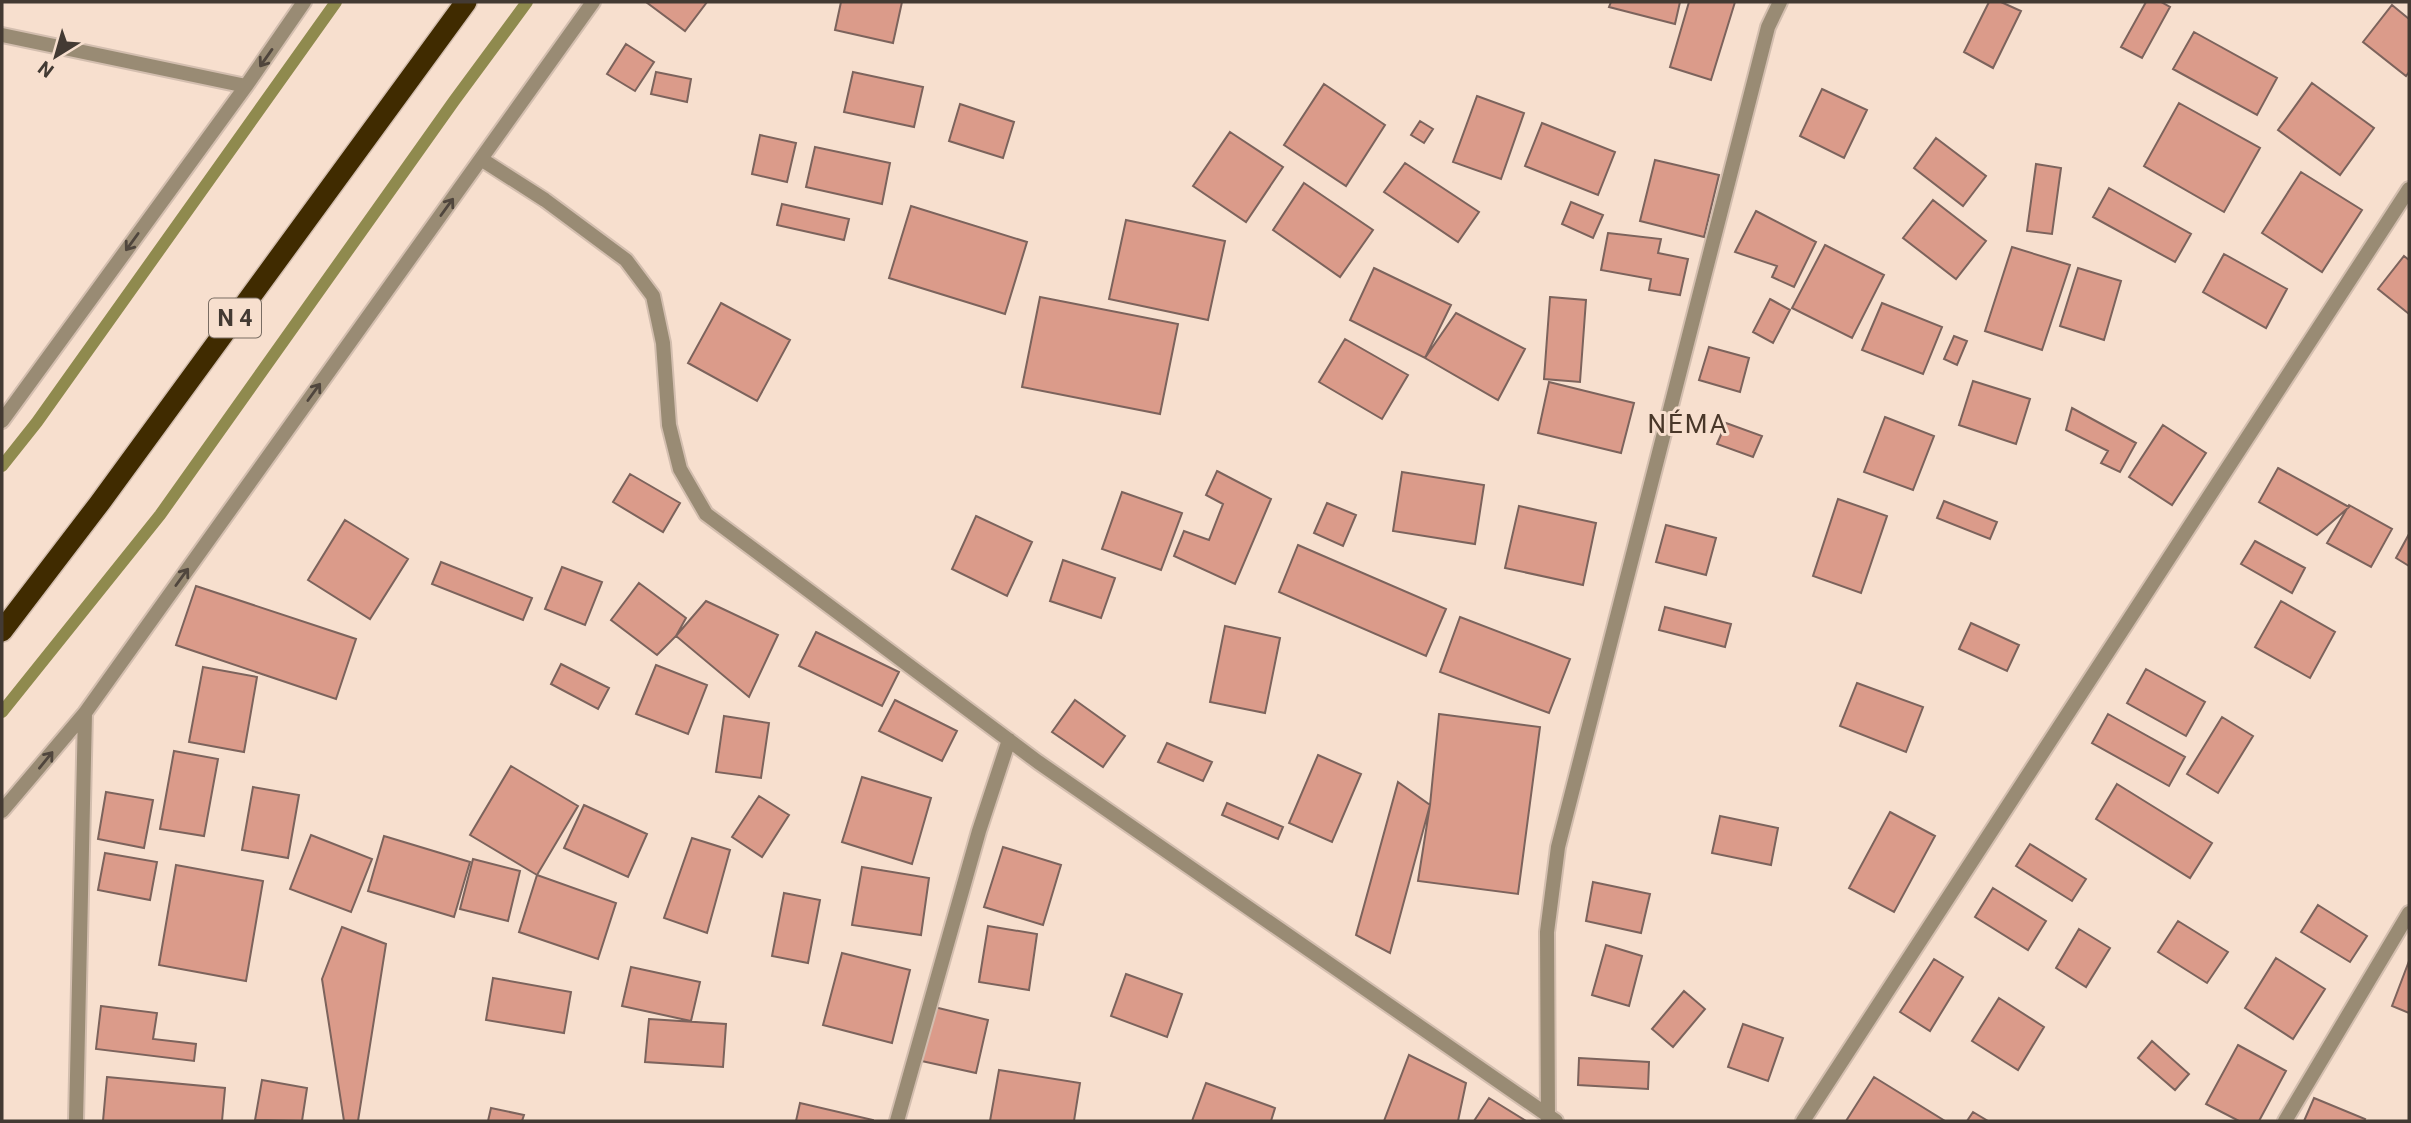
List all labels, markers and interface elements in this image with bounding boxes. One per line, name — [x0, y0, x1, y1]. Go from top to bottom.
north arrow — [21, 21, 91, 91]
one-way arrow — [259, 48, 273, 67]
text: N — [34, 56, 58, 82]
one-way arrow — [440, 198, 454, 217]
one-way arrow — [125, 232, 139, 251]
road number: N 4 — [209, 298, 261, 338]
one-way arrow — [307, 383, 322, 402]
district label: NÉMA — [1647, 409, 1729, 439]
one-way arrow — [175, 568, 189, 587]
one-way arrow — [39, 751, 54, 769]

